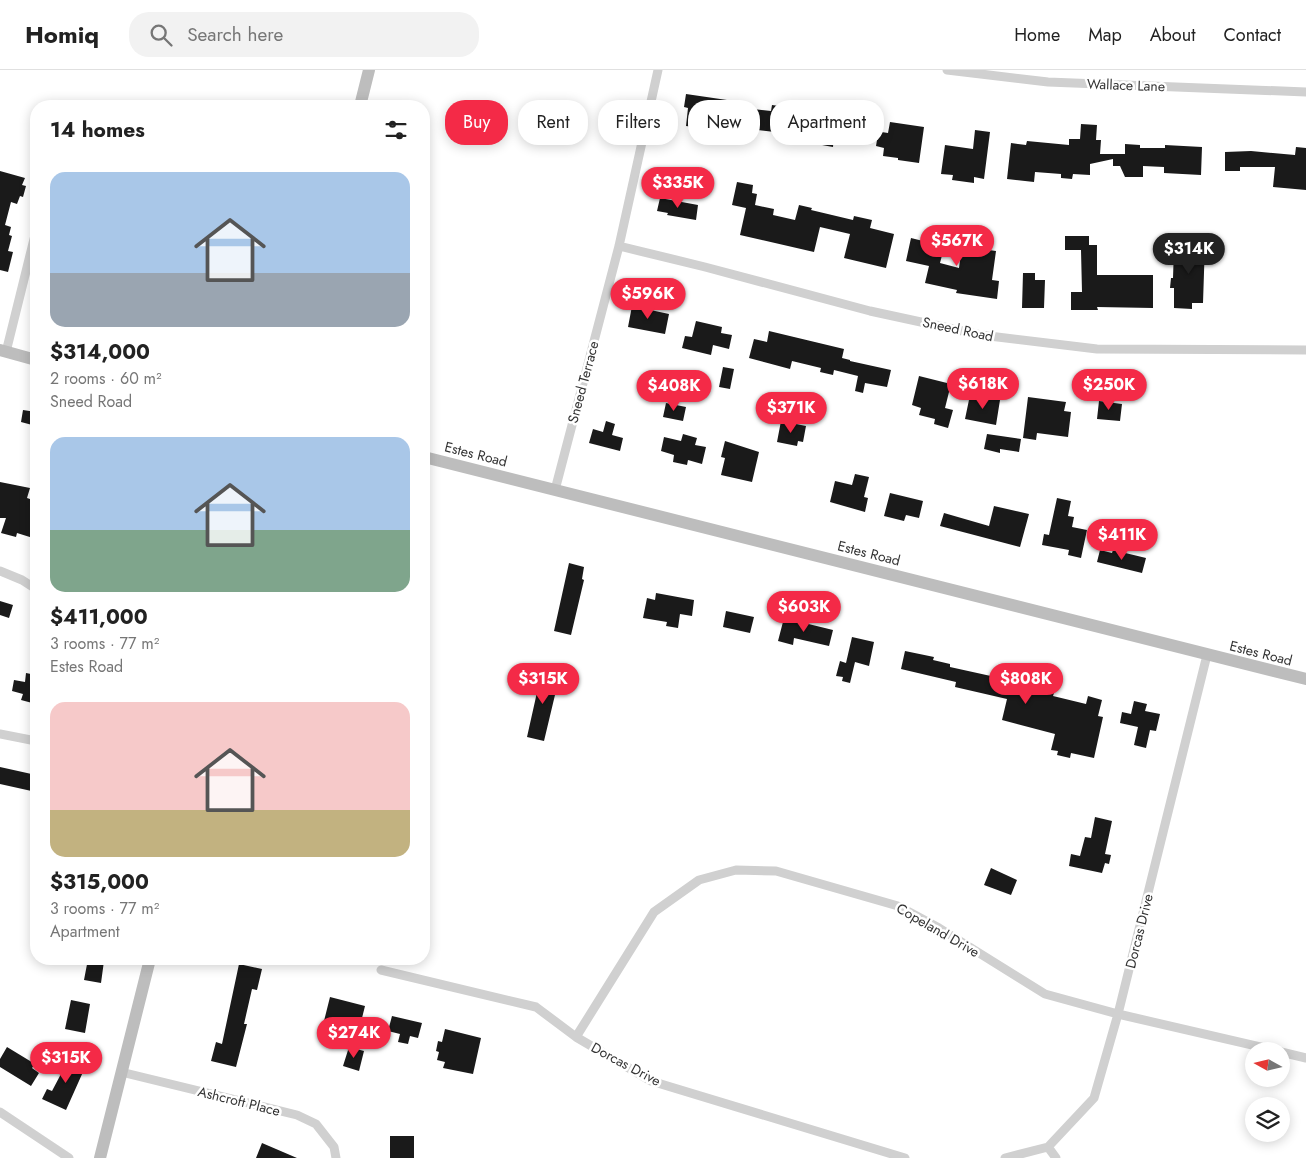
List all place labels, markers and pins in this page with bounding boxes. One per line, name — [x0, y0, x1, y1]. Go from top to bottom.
pin: $335K — [643, 166, 713, 209]
pin: $567K — [922, 224, 992, 267]
pin: $314K — [1154, 232, 1224, 275]
pin: $596K — [613, 278, 683, 320]
pin: $618K — [948, 368, 1018, 410]
pin: $250K — [1074, 368, 1144, 411]
pin: $408K — [639, 370, 709, 412]
pin: $371K — [756, 392, 826, 434]
pin: $411K — [1087, 518, 1157, 561]
pin: $603K — [769, 590, 839, 633]
pin: $315K — [508, 662, 578, 705]
pin: $808K — [991, 662, 1061, 705]
pin: $274K — [319, 1016, 389, 1059]
pin: $315K — [31, 1042, 101, 1084]

